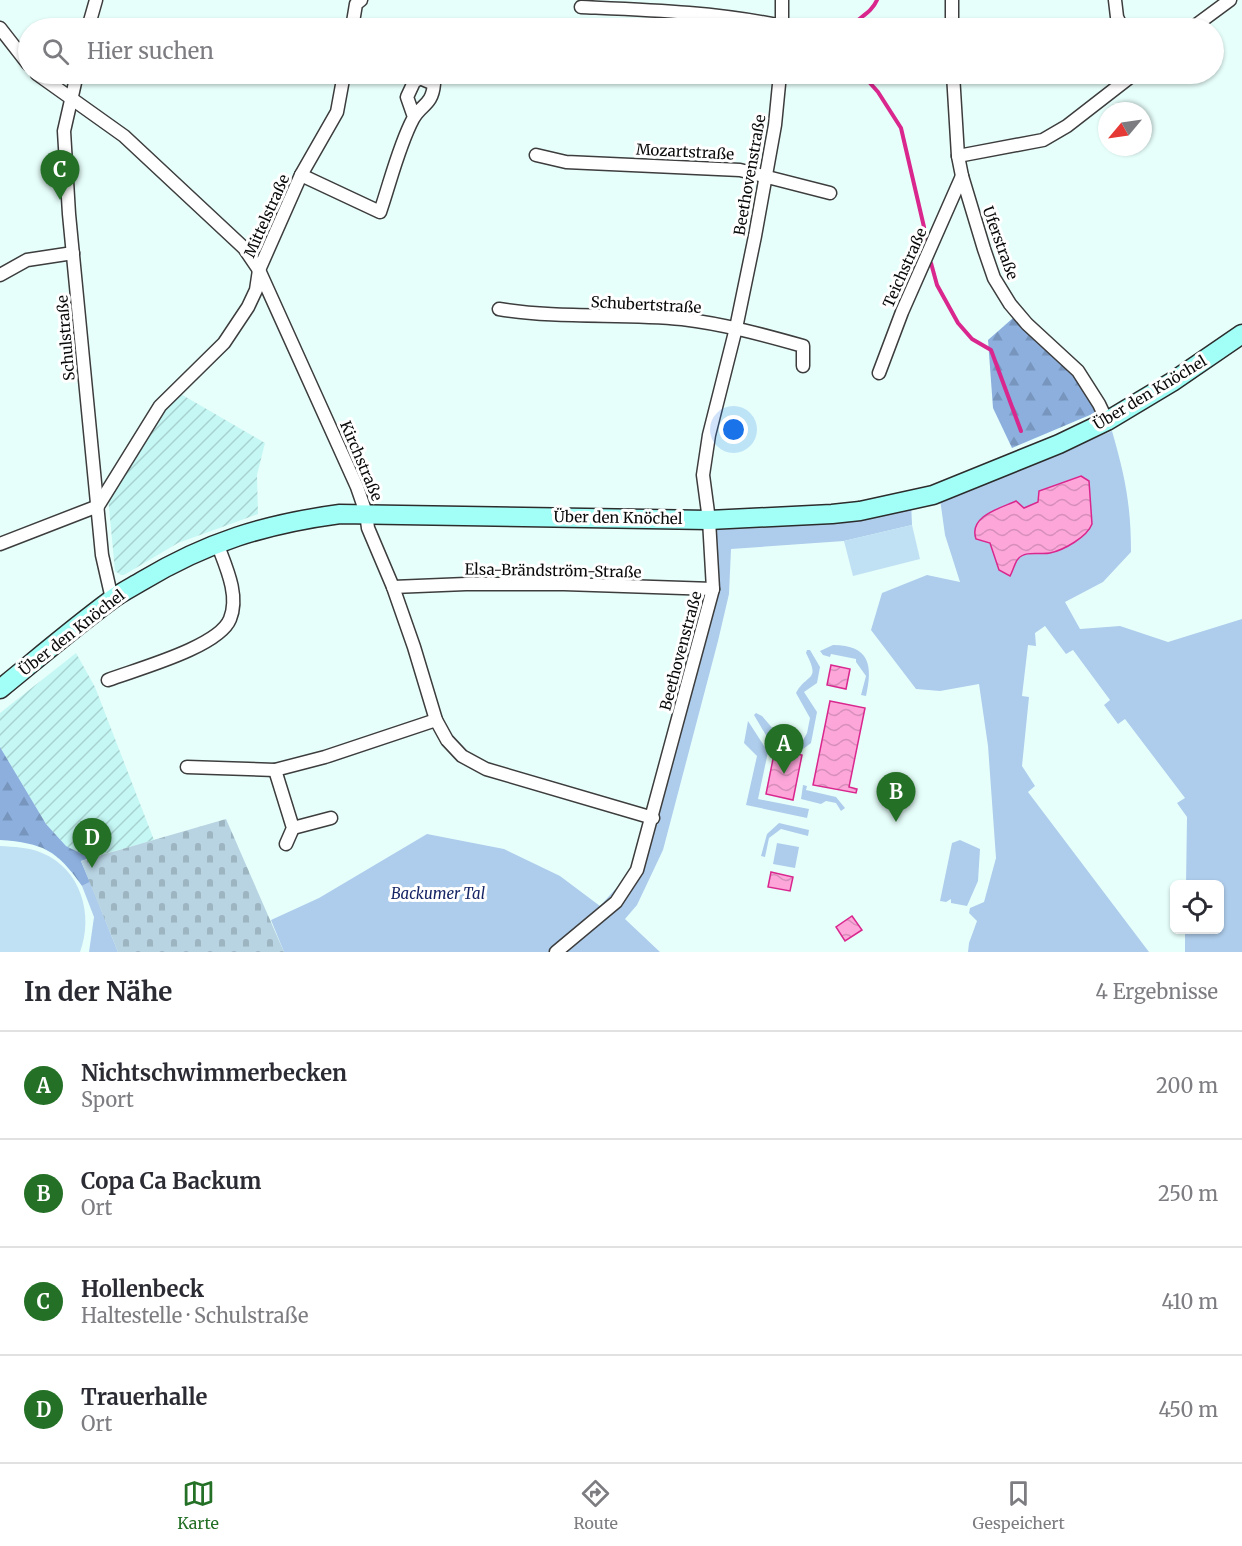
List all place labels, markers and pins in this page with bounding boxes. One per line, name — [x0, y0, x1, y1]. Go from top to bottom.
pin: C — [40, 150, 80, 200]
pin: A — [764, 724, 804, 774]
pin: B — [876, 772, 916, 822]
pin: D — [72, 818, 112, 868]

